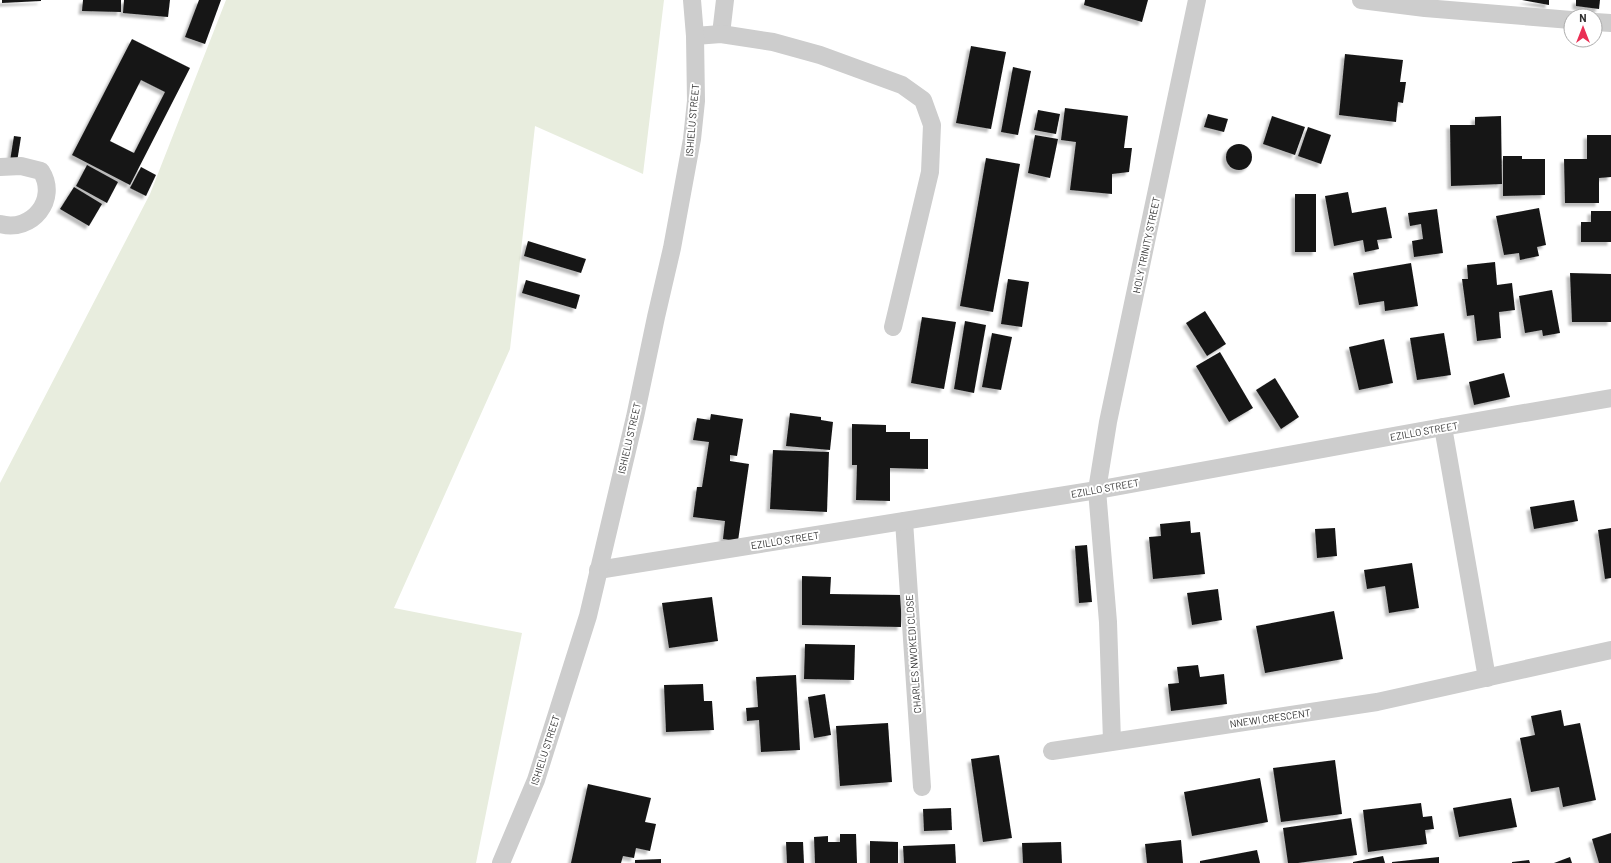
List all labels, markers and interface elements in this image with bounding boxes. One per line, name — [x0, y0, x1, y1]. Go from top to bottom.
north arrow — [1563, 8, 1603, 48]
text: N — [1579, 11, 1587, 24]
street label: ISHIELU STREET — [683, 83, 701, 157]
street label: HOLY TRINITY STREET — [1130, 195, 1162, 294]
street label: ISHIELU STREET — [615, 401, 643, 475]
street label: EZILLO STREET — [1389, 419, 1459, 443]
street label: EZILLO STREET — [1070, 476, 1140, 500]
street label: EZILLO STREET — [750, 529, 820, 551]
street label: CHARLES NWOKEDI CLOSE — [903, 594, 923, 714]
street label: NNEWI CRESCENT — [1229, 706, 1311, 730]
street label: ISHIELU STREET — [528, 713, 562, 787]

